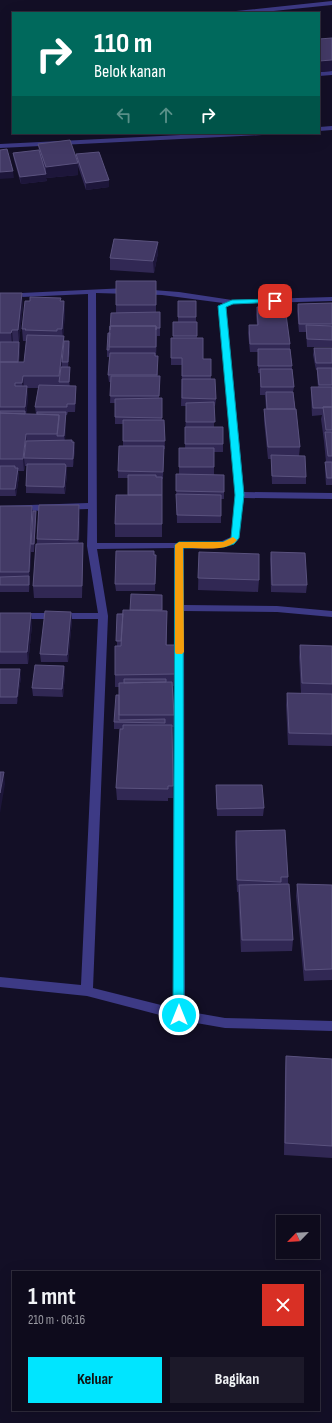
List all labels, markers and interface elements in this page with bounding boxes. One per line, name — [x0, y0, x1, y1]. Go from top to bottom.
text: 110 m — [94, 27, 152, 60]
icon: right — [28, 28, 80, 80]
text: Belok kanan — [94, 61, 166, 82]
icon: left — [113, 104, 135, 126]
icon: ahead — [155, 104, 177, 126]
icon: right — [197, 104, 219, 126]
pin — [258, 284, 292, 318]
icon: arrive — [264, 290, 286, 312]
position arrow — [158, 994, 200, 1036]
north arrow — [276, 1215, 320, 1259]
map controls — [276, 1215, 320, 1259]
text: 1 mnt — [28, 1282, 76, 1311]
button: close — [262, 1284, 304, 1326]
text: 210 m · 06:16 — [28, 1312, 85, 1328]
button: Keluar — [28, 1357, 162, 1403]
button: Bagikan — [170, 1357, 304, 1403]

